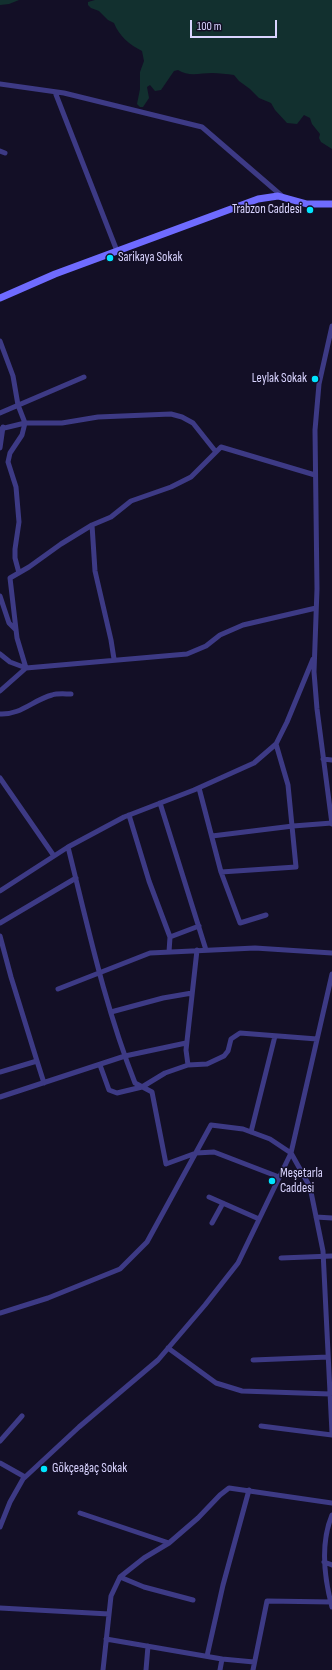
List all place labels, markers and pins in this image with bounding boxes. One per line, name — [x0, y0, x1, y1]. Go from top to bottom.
place label: Trabzon Caddesi — [232, 202, 302, 218]
marker: Trabzon Caddesi — [305, 205, 315, 215]
place label: Sarikaya Sokak — [118, 250, 182, 266]
marker: Sarikaya Sokak — [105, 253, 115, 263]
place label: Leylak Sokak — [252, 371, 307, 387]
marker: Leylak Sokak — [310, 374, 320, 384]
place label: Meşetarla Caddesi — [280, 1166, 323, 1197]
marker: Meşetarla Caddesi — [267, 1176, 277, 1186]
place label: Gökçeağaç Sokak — [52, 1461, 127, 1477]
marker: Gökçeağaç Sokak — [39, 1464, 49, 1474]

